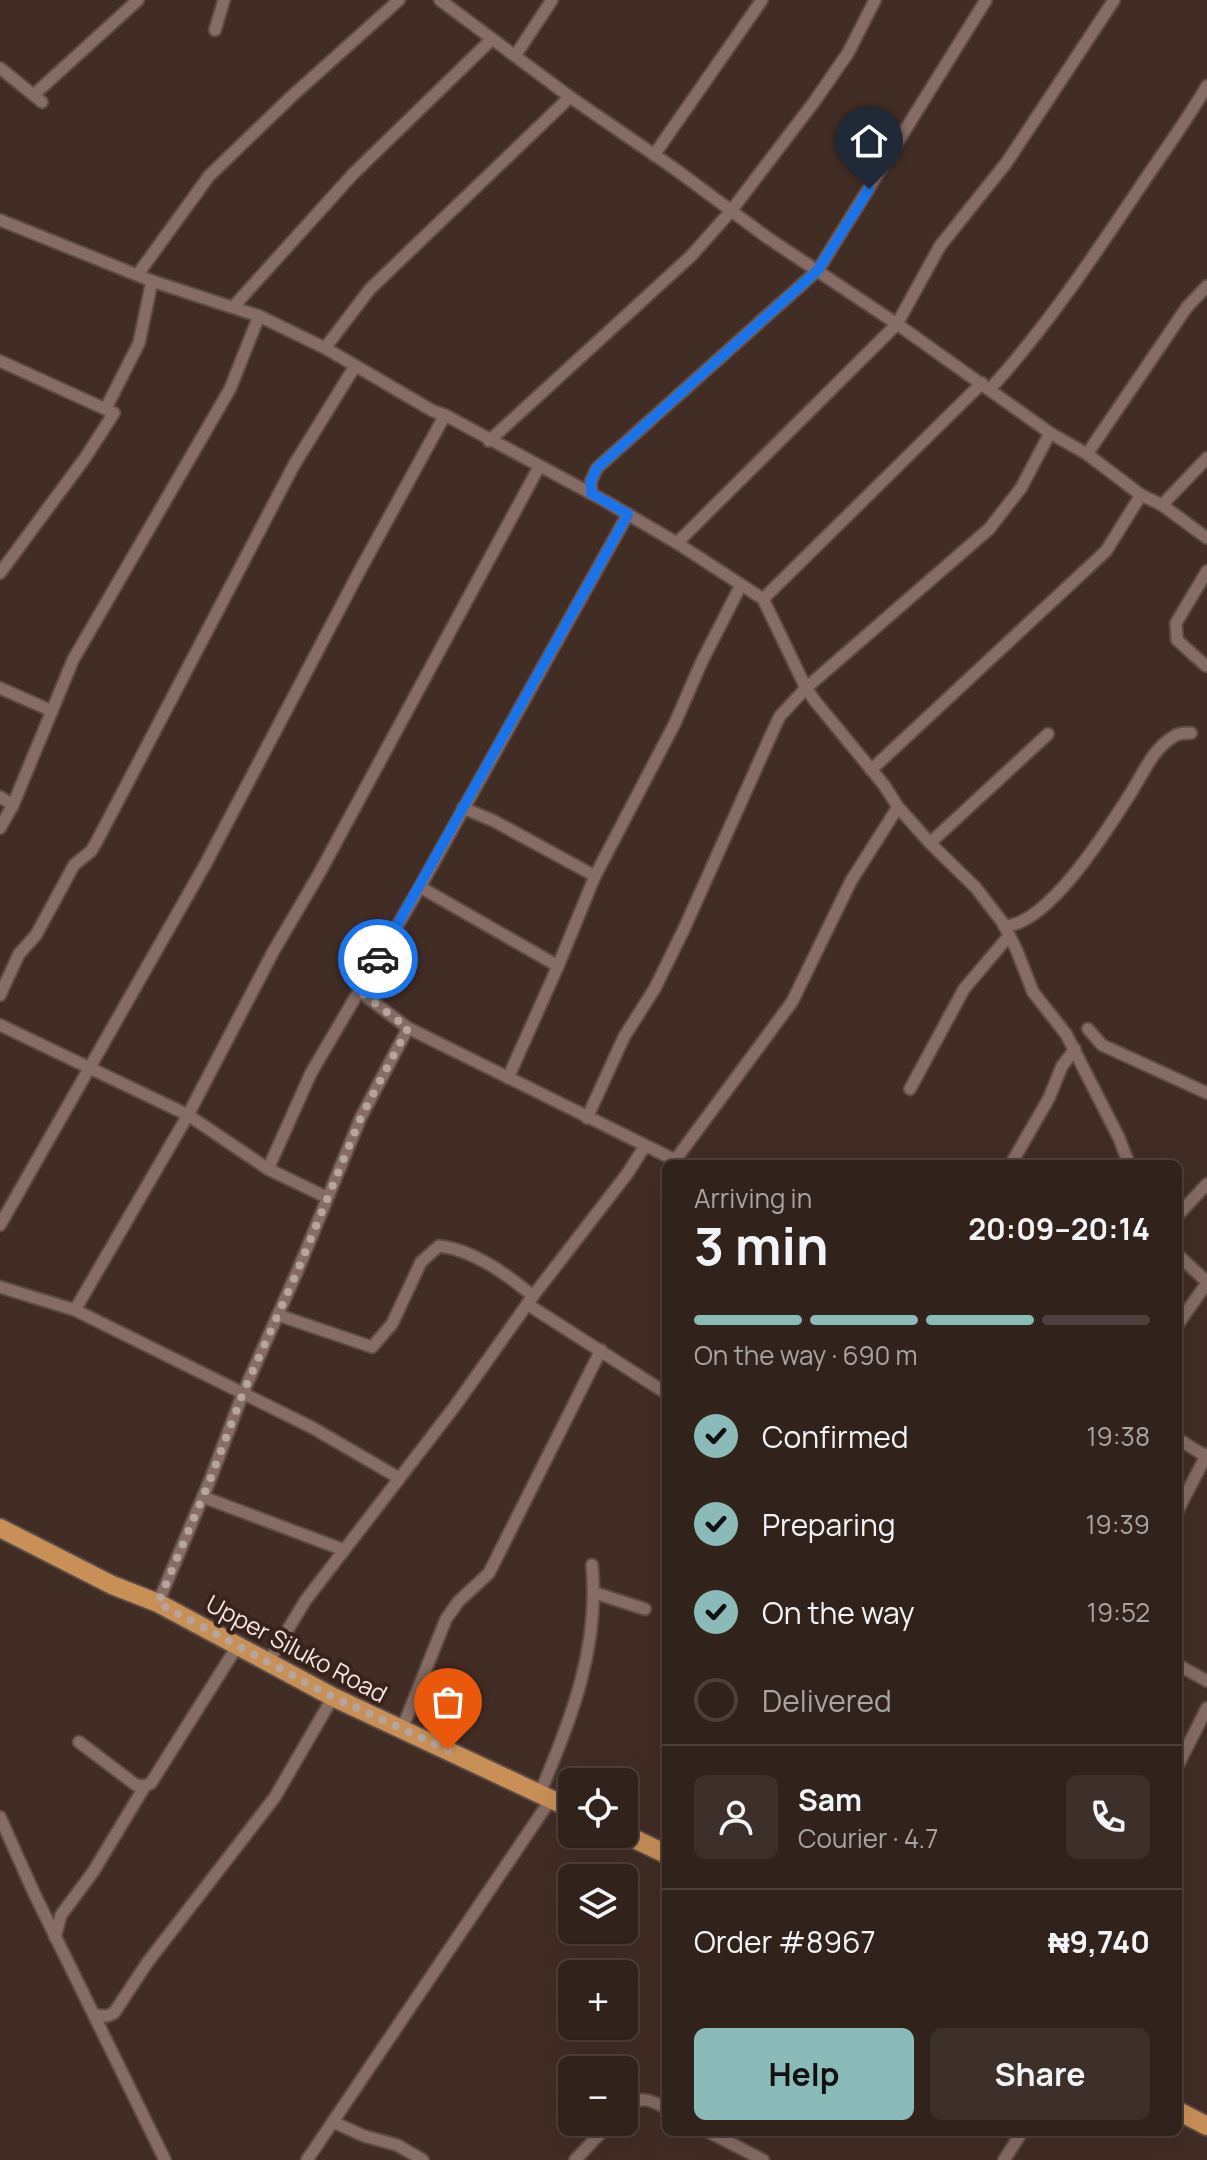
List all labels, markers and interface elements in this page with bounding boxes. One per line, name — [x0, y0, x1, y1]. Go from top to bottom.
pin — [835, 107, 903, 189]
icon: home — [847, 119, 891, 163]
courier — [338, 919, 418, 999]
icon: car — [356, 937, 400, 981]
text: Arriving in — [694, 1180, 812, 1216]
text: 20:09–20:14 — [968, 1208, 1150, 1249]
text: 3 min — [694, 1210, 829, 1281]
text: On the way · 690 m — [694, 1337, 918, 1373]
icon: check — [694, 1414, 738, 1458]
text: Confirmed — [762, 1416, 909, 1457]
text: 19:38 — [1086, 1418, 1150, 1454]
icon: check — [694, 1502, 738, 1546]
text: Preparing — [762, 1504, 896, 1545]
text: 19:39 — [1085, 1506, 1150, 1542]
street label: Upper Siluko Road — [201, 1586, 393, 1710]
icon: check — [694, 1590, 738, 1634]
text: On the way — [762, 1592, 915, 1633]
text: 19:52 — [1087, 1594, 1150, 1630]
pin — [414, 1668, 482, 1750]
icon: bag — [426, 1680, 470, 1724]
text: Delivered — [762, 1680, 892, 1721]
map controls — [558, 1768, 638, 2136]
button: locate — [558, 1768, 638, 1848]
button: person — [694, 1775, 778, 1859]
button: phone — [1066, 1775, 1150, 1859]
text: Sam — [798, 1779, 862, 1820]
text: Courier · 4.7 — [798, 1820, 938, 1856]
button: layers — [558, 1864, 638, 1944]
text: Order #8967 — [694, 1921, 876, 1962]
text: ₦9,740 — [1048, 1921, 1150, 1962]
button: + — [558, 1960, 638, 2040]
button: Help — [694, 2028, 914, 2120]
button: Share — [930, 2028, 1150, 2120]
button: − — [558, 2056, 638, 2136]

